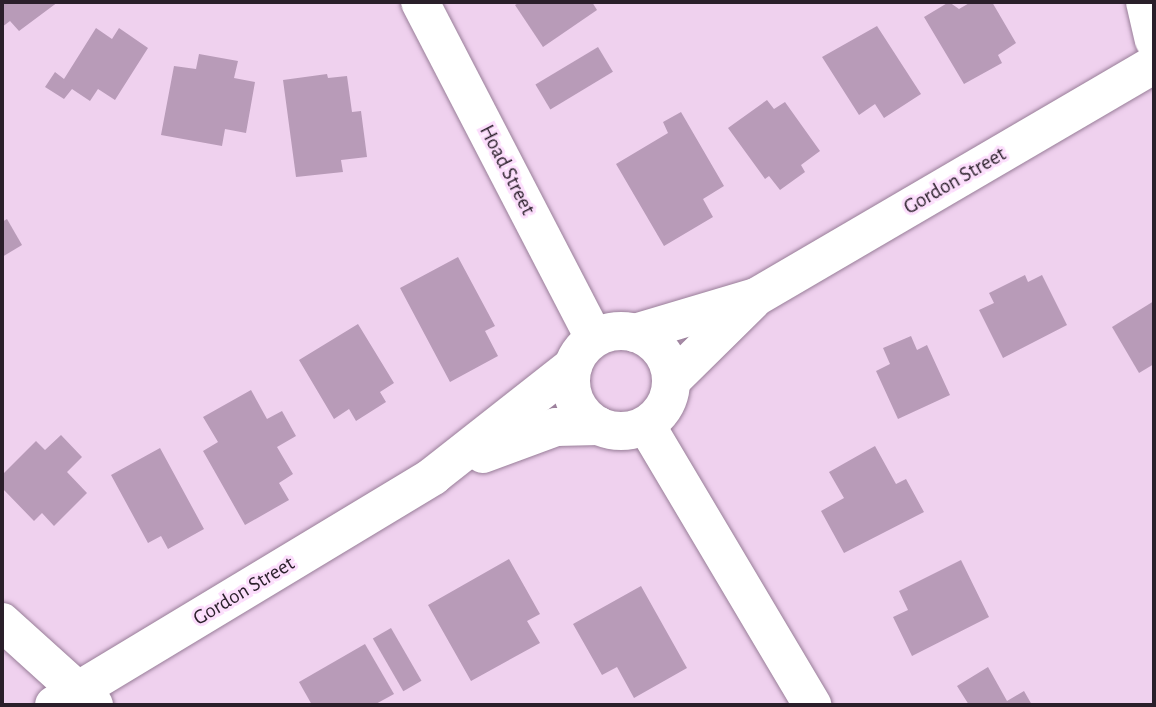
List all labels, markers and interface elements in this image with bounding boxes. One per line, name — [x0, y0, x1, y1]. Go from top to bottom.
street label: Hoad Street — [474, 121, 540, 219]
street label: Gordon Street — [899, 142, 1011, 220]
street label: Gordon Street — [189, 551, 299, 631]

